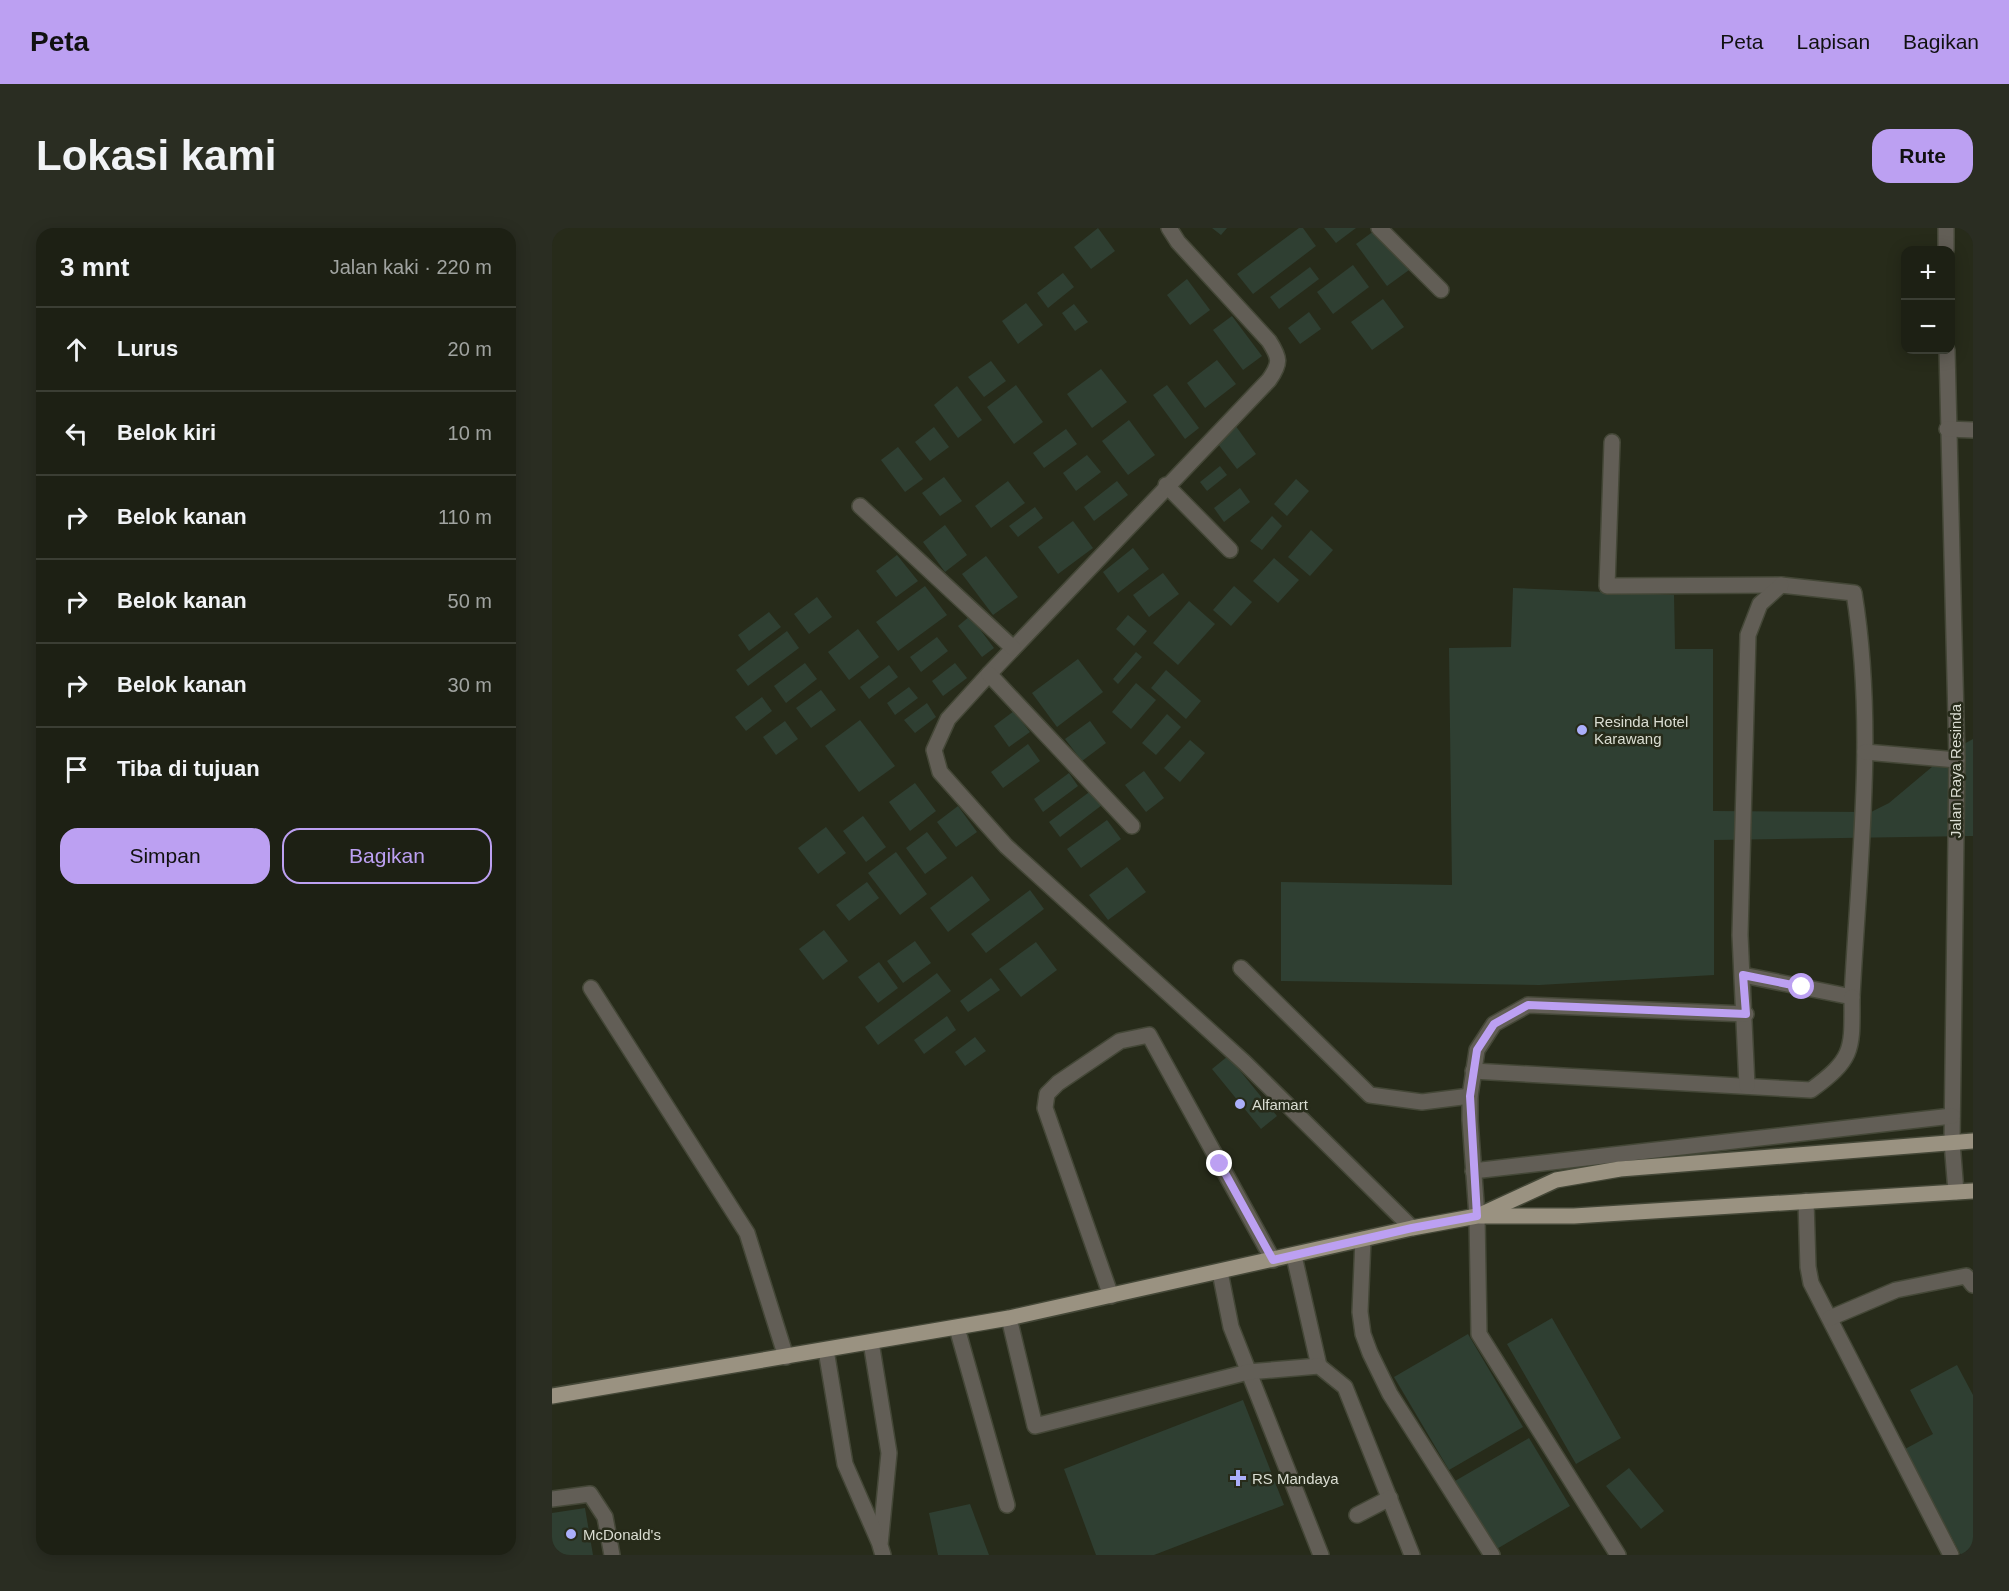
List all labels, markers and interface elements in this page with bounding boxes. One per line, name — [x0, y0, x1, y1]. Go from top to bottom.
text: Peta — [30, 26, 89, 57]
text: Peta — [1720, 30, 1764, 53]
text: Lapisan — [1797, 30, 1870, 53]
text: Bagikan — [1903, 30, 1979, 53]
button: Rute — [1872, 129, 1973, 183]
text: Lokasi kami — [36, 132, 276, 179]
map controls — [1901, 246, 1955, 354]
button: + — [1901, 246, 1955, 300]
text: 3 mnt — [60, 252, 129, 282]
text: Jalan kaki · 220 m — [330, 256, 492, 278]
button: − — [1901, 300, 1955, 354]
icon: ahead — [60, 333, 93, 366]
text: Lurus — [117, 336, 178, 361]
text: 20 m — [448, 338, 492, 360]
icon: left — [60, 417, 93, 450]
text: Belok kiri — [117, 420, 216, 445]
text: 10 m — [448, 422, 492, 444]
icon: right — [60, 501, 93, 534]
text: Belok kanan — [117, 504, 247, 529]
text: 110 m — [438, 506, 492, 528]
icon: right — [60, 585, 93, 618]
text: Belok kanan — [117, 588, 247, 613]
text: 50 m — [448, 590, 492, 612]
icon: right — [60, 669, 93, 702]
text: Belok kanan — [117, 672, 247, 697]
text: 30 m — [448, 674, 492, 696]
street label: Jalan Raya Resinda — [1947, 703, 1964, 838]
place label: Resinda Hotel Karawang — [1594, 713, 1688, 747]
marker: Resinda Hotel Karawang — [1575, 723, 1589, 737]
icon: arrive — [60, 753, 93, 786]
text: Tiba di tujuan — [117, 756, 260, 781]
button: Simpan — [60, 828, 270, 884]
button: Bagikan — [282, 828, 492, 884]
route start — [1788, 973, 1814, 999]
place label: Alfamart — [1252, 1096, 1309, 1113]
marker: Alfamart — [1233, 1097, 1247, 1111]
route end — [1206, 1150, 1232, 1176]
marker: RS Mandaya — [1229, 1469, 1247, 1487]
place label: RS Mandaya — [1252, 1470, 1339, 1487]
place label: McDonald's — [583, 1526, 661, 1543]
marker: McDonald's — [564, 1527, 578, 1541]

